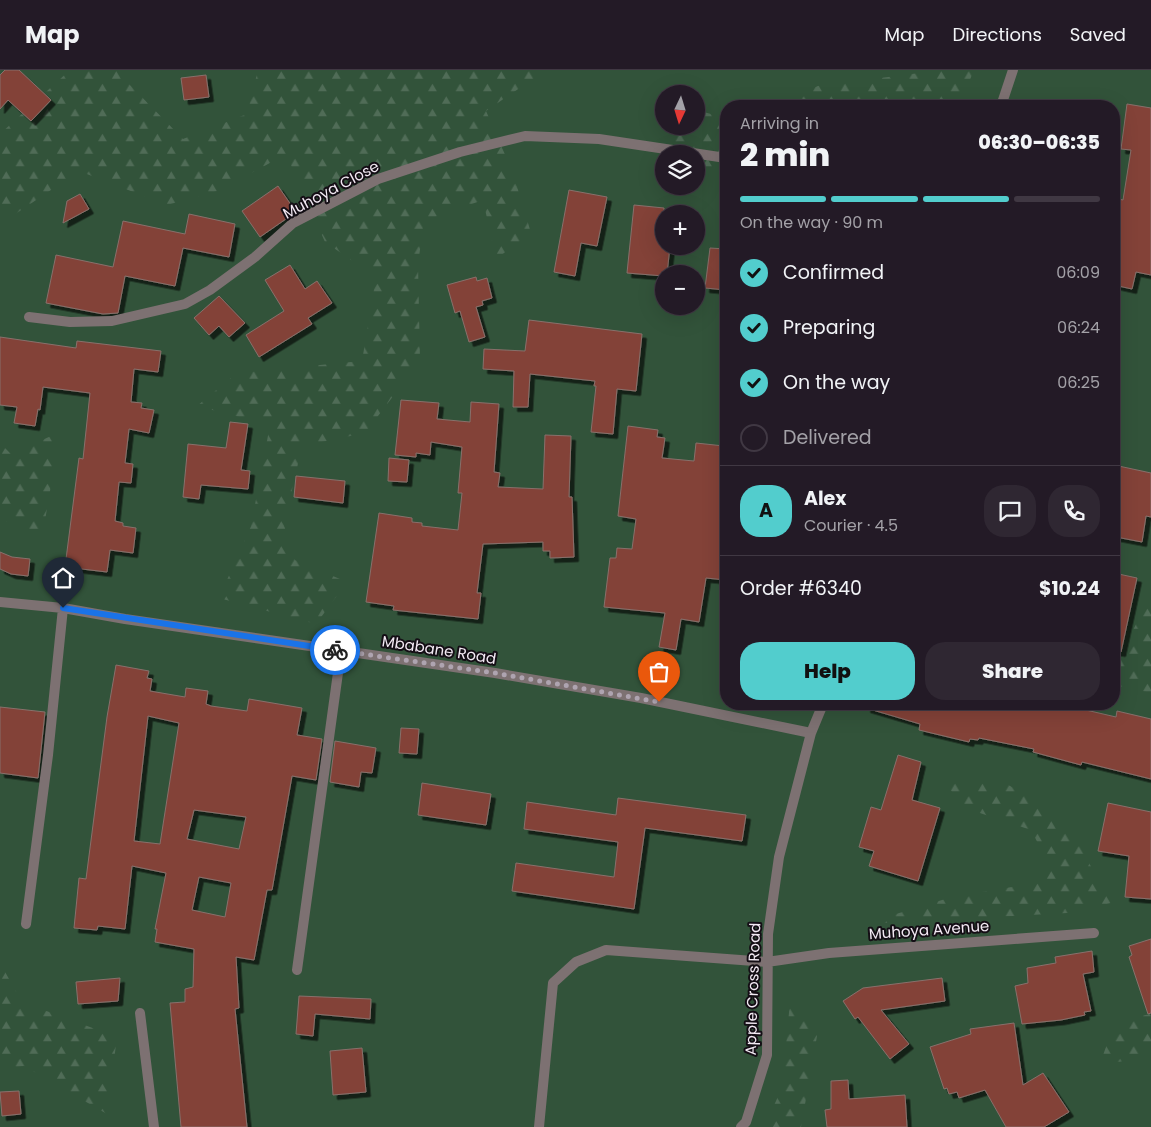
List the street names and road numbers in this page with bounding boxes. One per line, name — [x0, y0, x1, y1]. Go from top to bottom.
street label: Muhoya Close — [279, 155, 383, 224]
street label: Mbabane Road — [380, 630, 498, 669]
street label: Muhoya Avenue — [868, 915, 990, 944]
street label: Apple Cross Road — [740, 922, 765, 1056]

